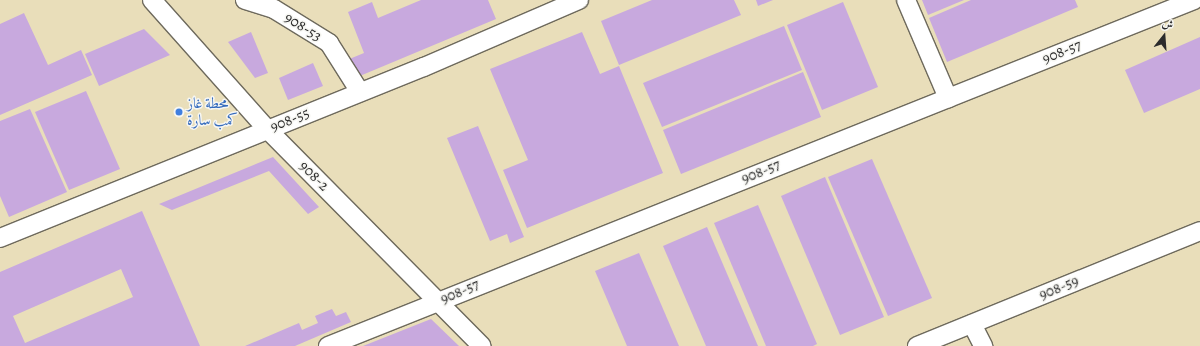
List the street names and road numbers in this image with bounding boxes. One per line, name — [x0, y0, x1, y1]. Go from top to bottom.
street label: 908-53 — [281, 9, 325, 45]
street label: 908-57 — [1040, 36, 1084, 68]
street label: 908-55 — [268, 104, 312, 136]
street label: 908-57 — [739, 156, 783, 188]
street label: 908-2 — [295, 157, 333, 195]
street label: 908-59 — [1037, 272, 1081, 304]
street label: 908-57 — [438, 276, 482, 308]

